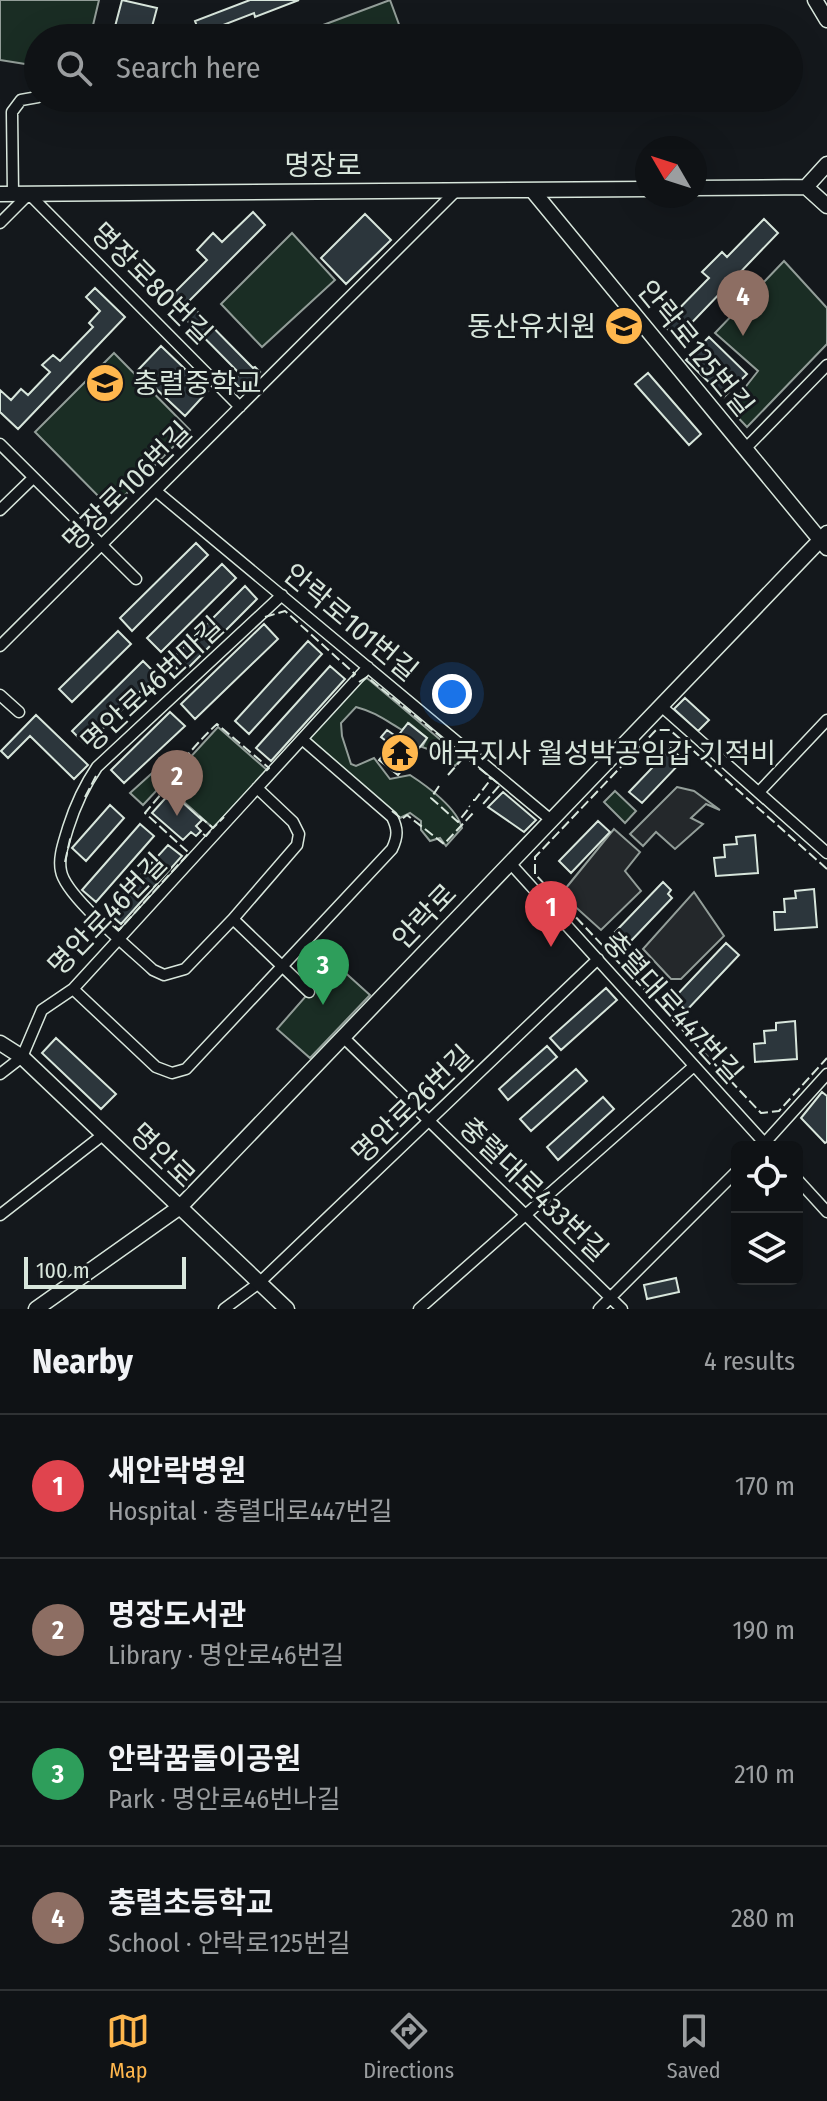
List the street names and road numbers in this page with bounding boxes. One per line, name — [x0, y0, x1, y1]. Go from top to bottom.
street label: 명장로 — [284, 149, 362, 182]
street label: 명장로80번길 — [84, 216, 219, 351]
street label: 안락로125번길 — [631, 274, 760, 423]
street label: 명장로106번길 — [56, 415, 198, 557]
street label: 안락로101번길 — [277, 557, 424, 688]
street label: 명안로46번마길 — [75, 610, 230, 759]
street label: 명안로46번길 — [41, 847, 173, 982]
street label: 안락로 — [386, 877, 463, 956]
street label: 충렬대로447번길 — [596, 925, 749, 1090]
street label: 명안로26번길 — [345, 1039, 480, 1170]
street label: 충렬대로433번길 — [453, 1110, 615, 1268]
street label: 명안로 — [123, 1117, 202, 1194]

